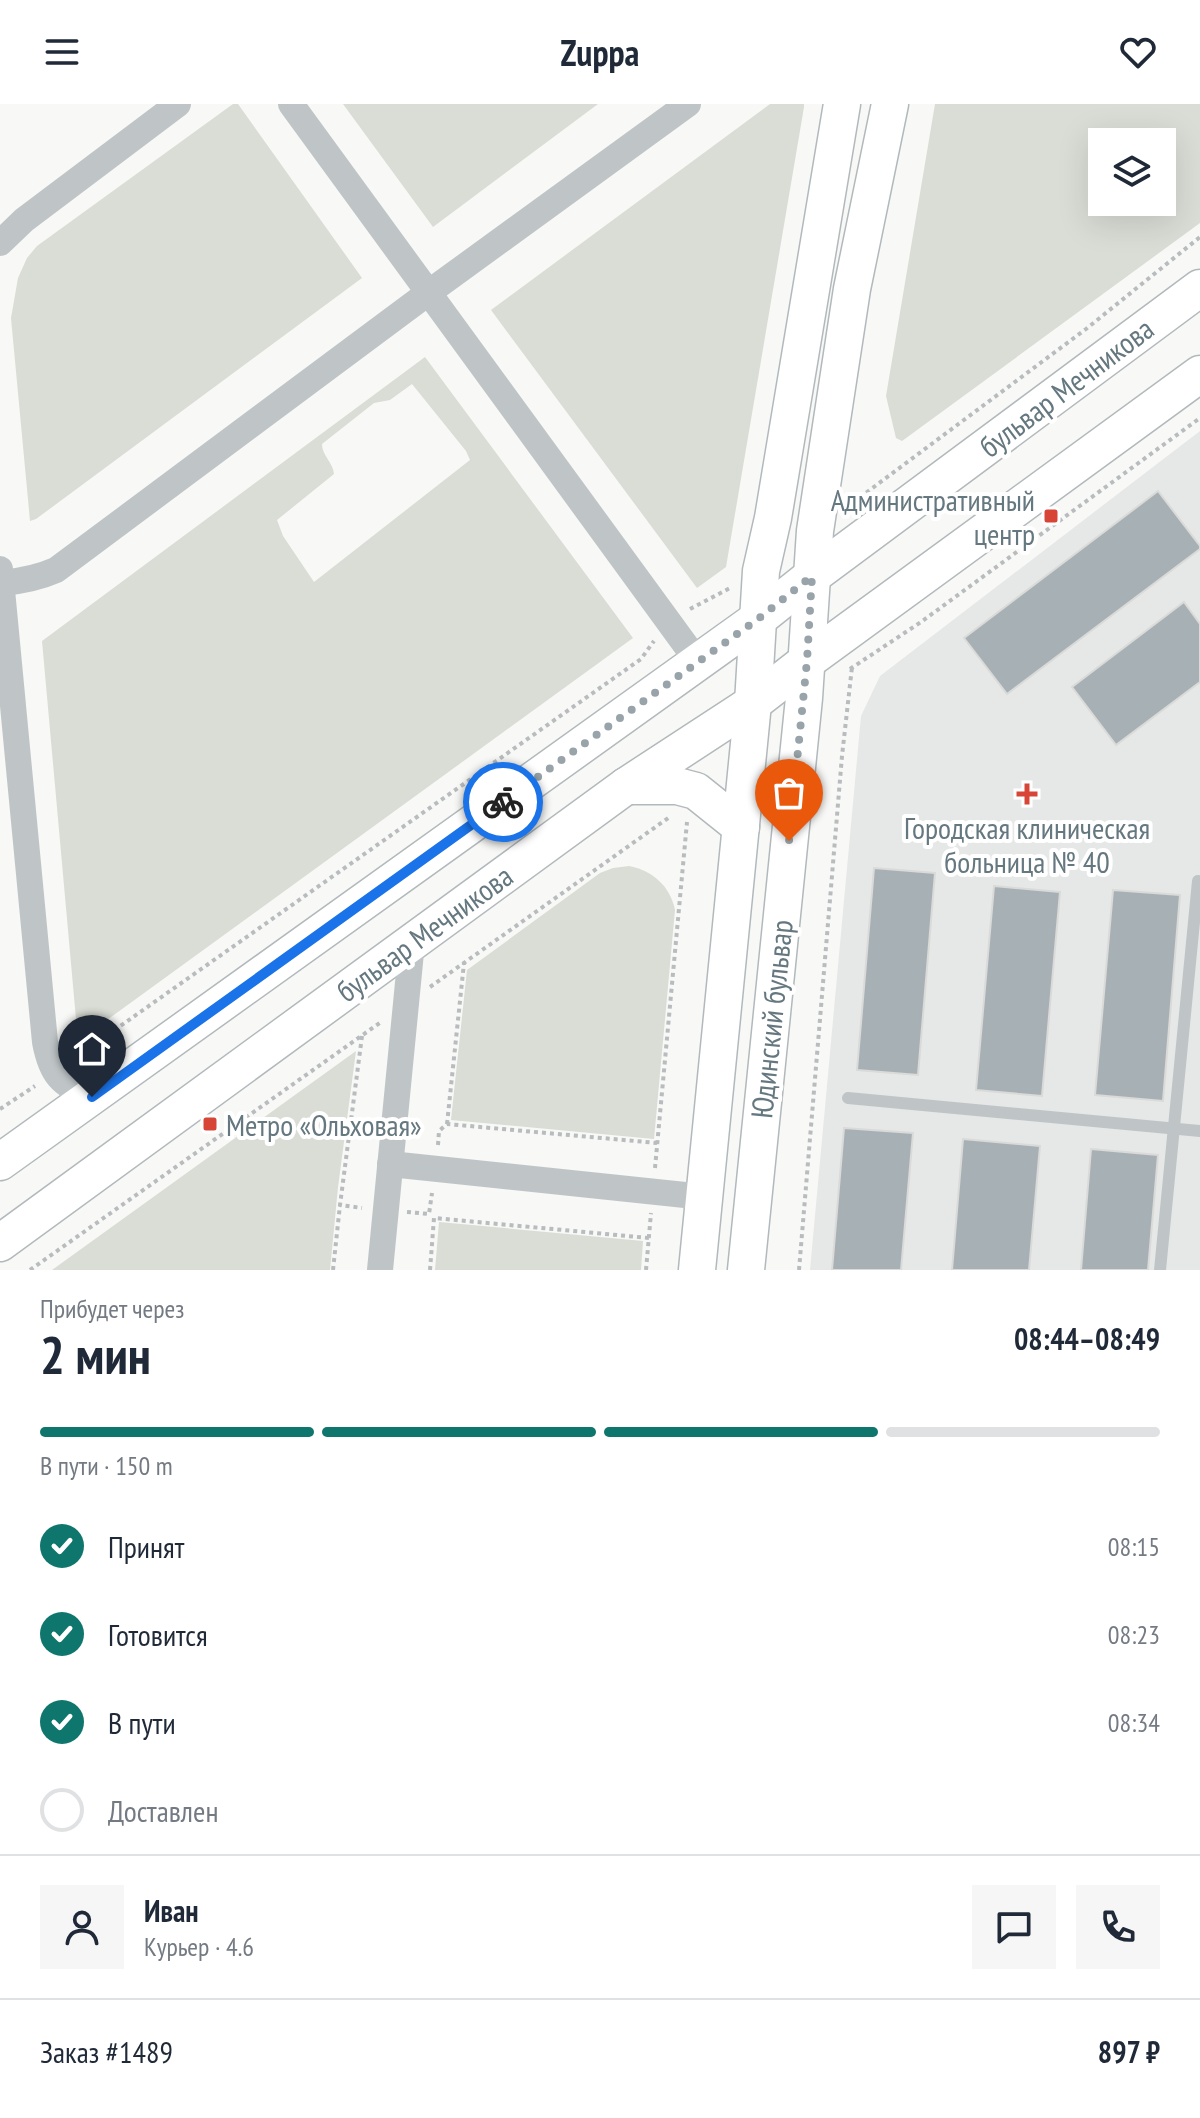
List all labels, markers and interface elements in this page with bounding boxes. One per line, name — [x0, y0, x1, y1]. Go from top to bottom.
text: Zuppa — [561, 29, 639, 76]
icon: menu — [40, 30, 84, 74]
icon: heart — [1116, 30, 1160, 74]
map controls — [1088, 128, 1176, 216]
button: layers — [1088, 128, 1176, 216]
street label: бульвар Мечникова — [971, 309, 1161, 465]
place label: Административный центр — [831, 480, 1035, 553]
marker: Административный центр — [1042, 507, 1060, 525]
pin — [755, 759, 823, 841]
courier — [463, 762, 543, 842]
icon: bag — [767, 771, 811, 815]
icon: bike — [481, 780, 525, 824]
marker: Городская клиническая больница № 40 — [1016, 783, 1038, 805]
place label: Городская клиническая больница № 40 — [904, 808, 1150, 881]
street label: бульвар Мечникова — [328, 856, 520, 1010]
street label: Юдинский бульвар — [741, 918, 801, 1120]
pin — [58, 1015, 126, 1097]
icon: home — [70, 1027, 114, 1071]
place label: Метро «Ольховая» — [226, 1105, 422, 1144]
marker: Метро «Ольховая» — [201, 1115, 219, 1133]
text: Прибудет через — [40, 1292, 184, 1325]
text: 08:44–08:49 — [1014, 1319, 1160, 1358]
text: 2 мин — [40, 1321, 151, 1388]
text: В пути · 150 m — [40, 1449, 173, 1482]
icon: check — [40, 1524, 84, 1568]
text: Принят — [108, 1527, 184, 1566]
text: 08:15 — [1108, 1530, 1160, 1563]
icon: check — [40, 1612, 84, 1656]
text: Готовится — [108, 1615, 208, 1654]
text: 08:23 — [1108, 1618, 1160, 1651]
icon: check — [40, 1700, 84, 1744]
text: В пути — [108, 1703, 176, 1742]
text: 08:34 — [1108, 1706, 1160, 1739]
text: Доставлен — [108, 1791, 218, 1830]
button: person — [40, 1885, 124, 1969]
button: chat — [972, 1885, 1056, 1969]
button: phone — [1076, 1885, 1160, 1969]
text: Иван — [144, 1891, 199, 1930]
text: Курьер · 4.6 — [144, 1930, 254, 1963]
text: Заказ #1489 — [40, 2032, 173, 2071]
text: 897 ₽ — [1098, 2032, 1160, 2071]

